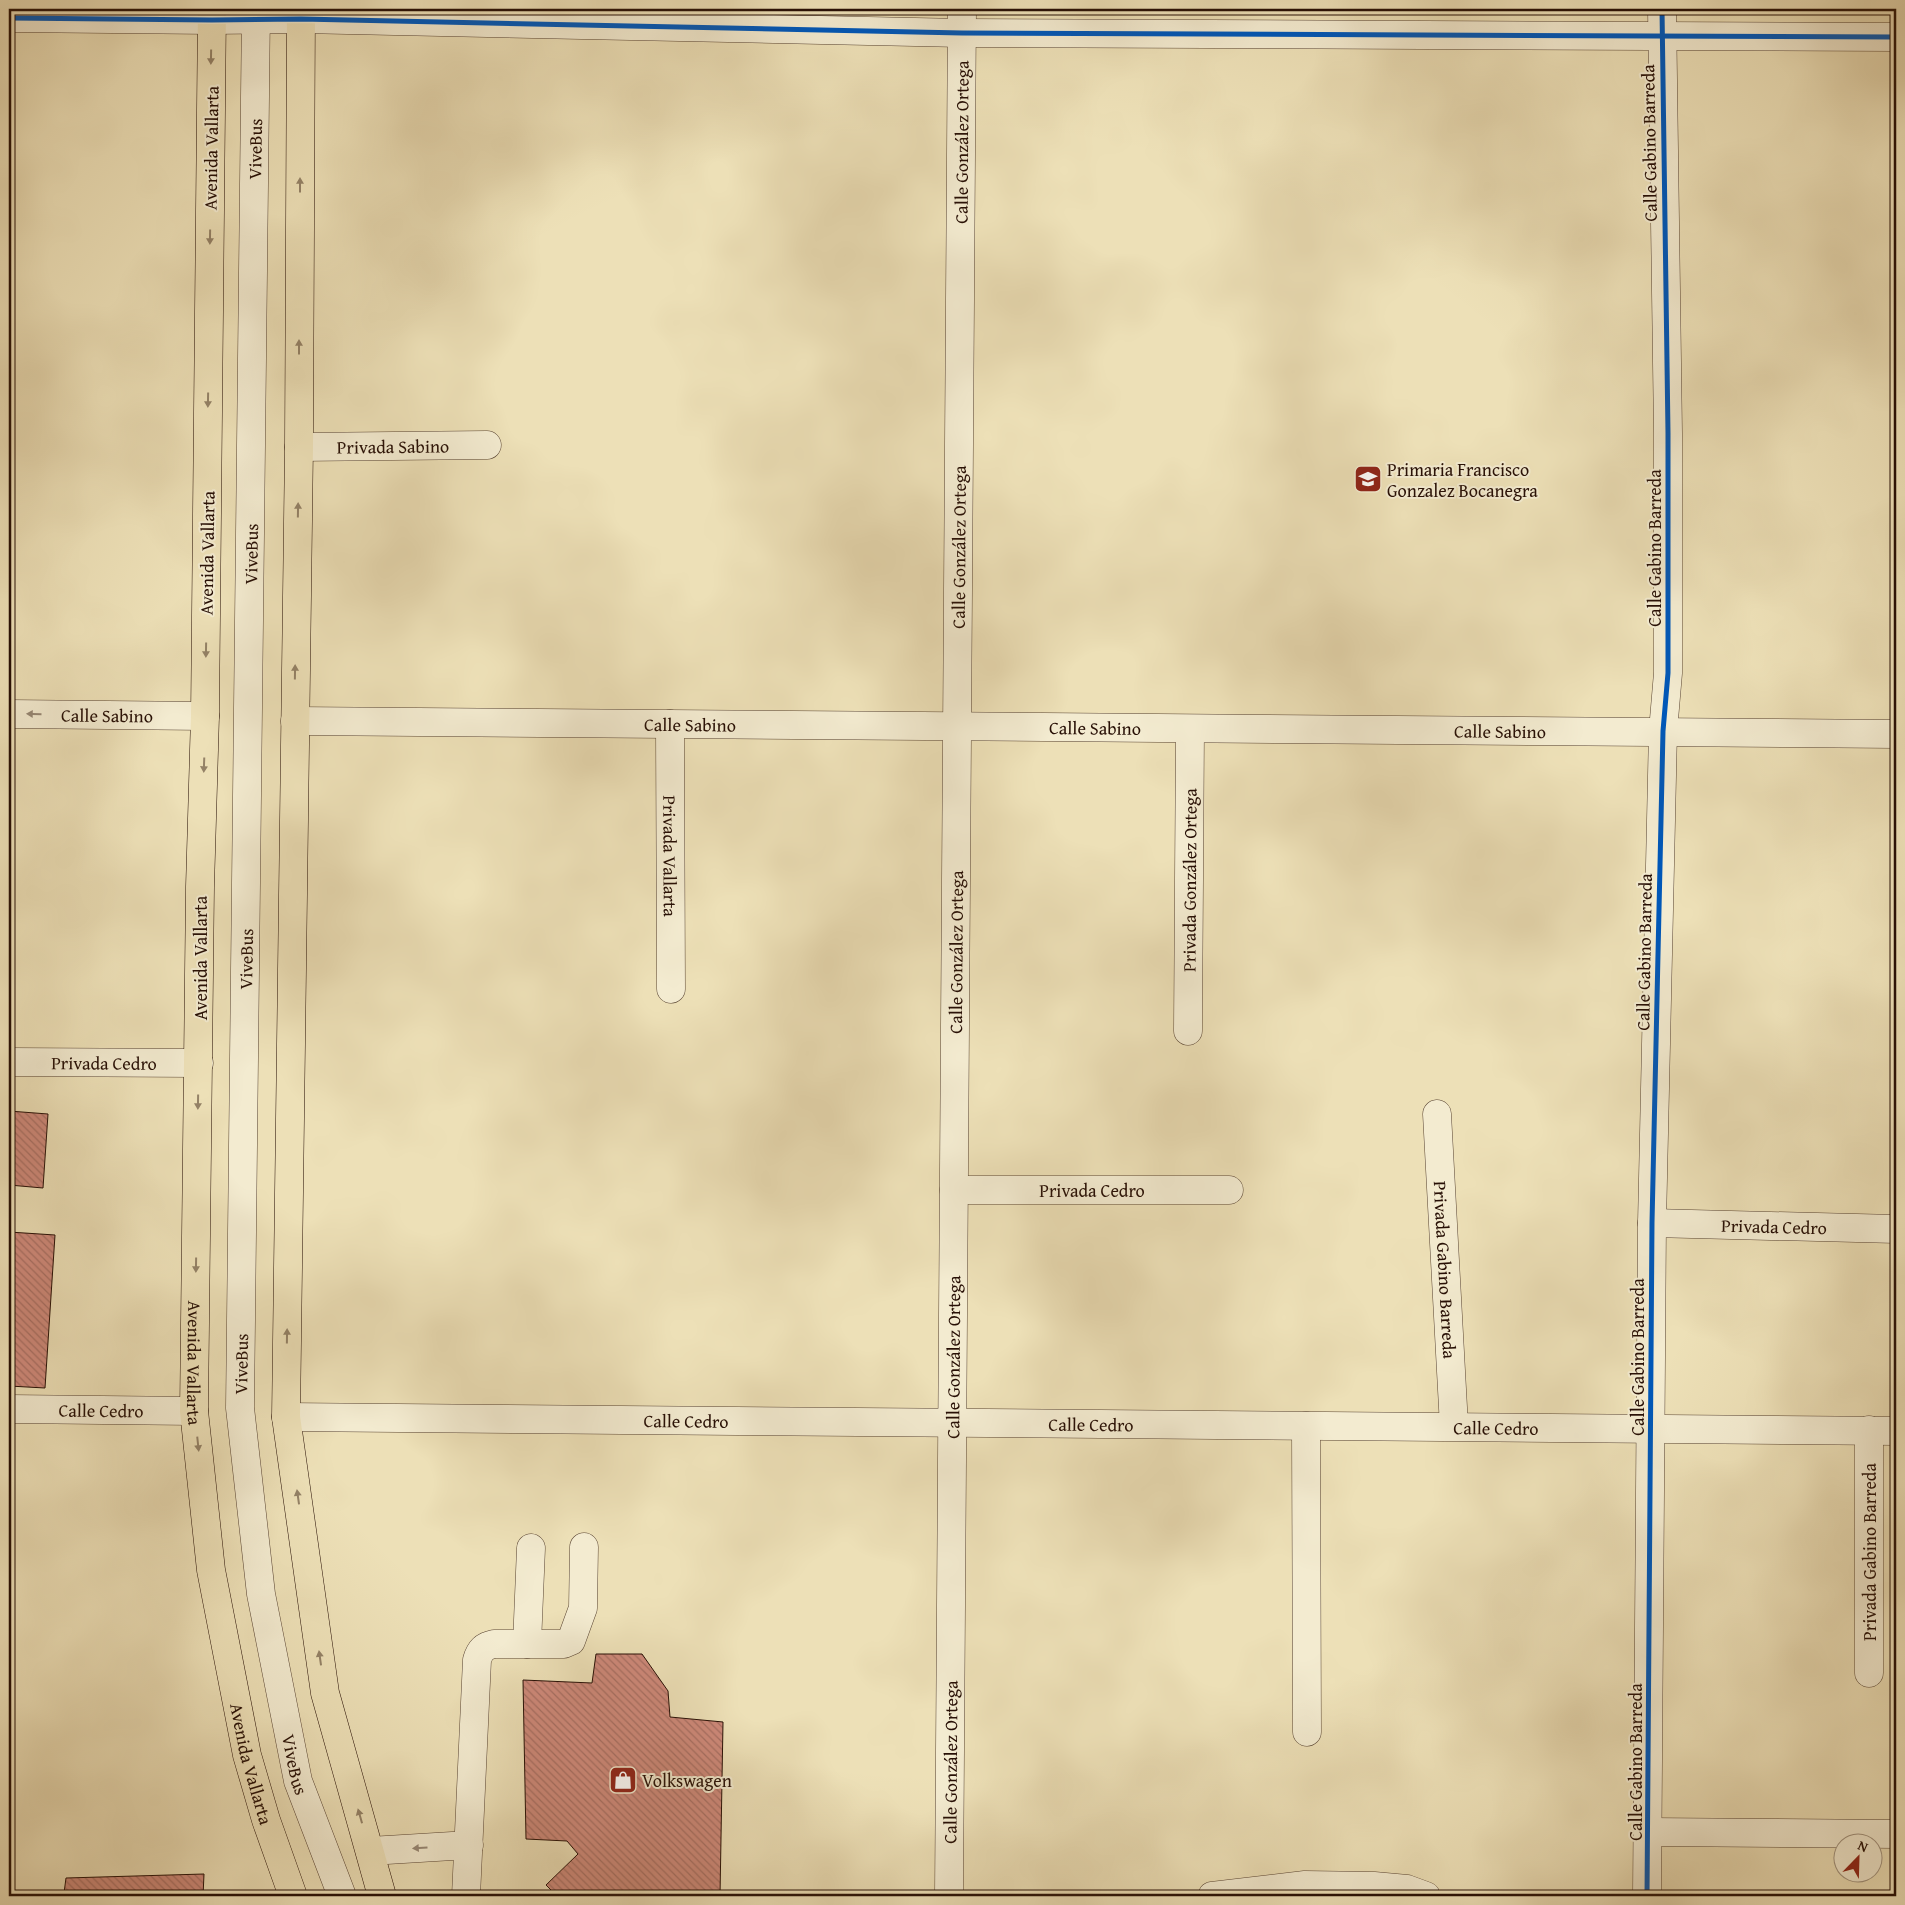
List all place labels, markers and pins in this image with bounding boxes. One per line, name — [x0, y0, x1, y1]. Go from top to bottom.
place label: Primaria Francisco Gonzalez Bocanegra — [1387, 456, 1538, 504]
school or university icon: Primaria Francisco Gonzalez Bocanegra — [1353, 464, 1383, 494]
shop icon: Volkswagen — [608, 1765, 638, 1795]
place label: Volkswagen — [642, 1767, 732, 1794]

